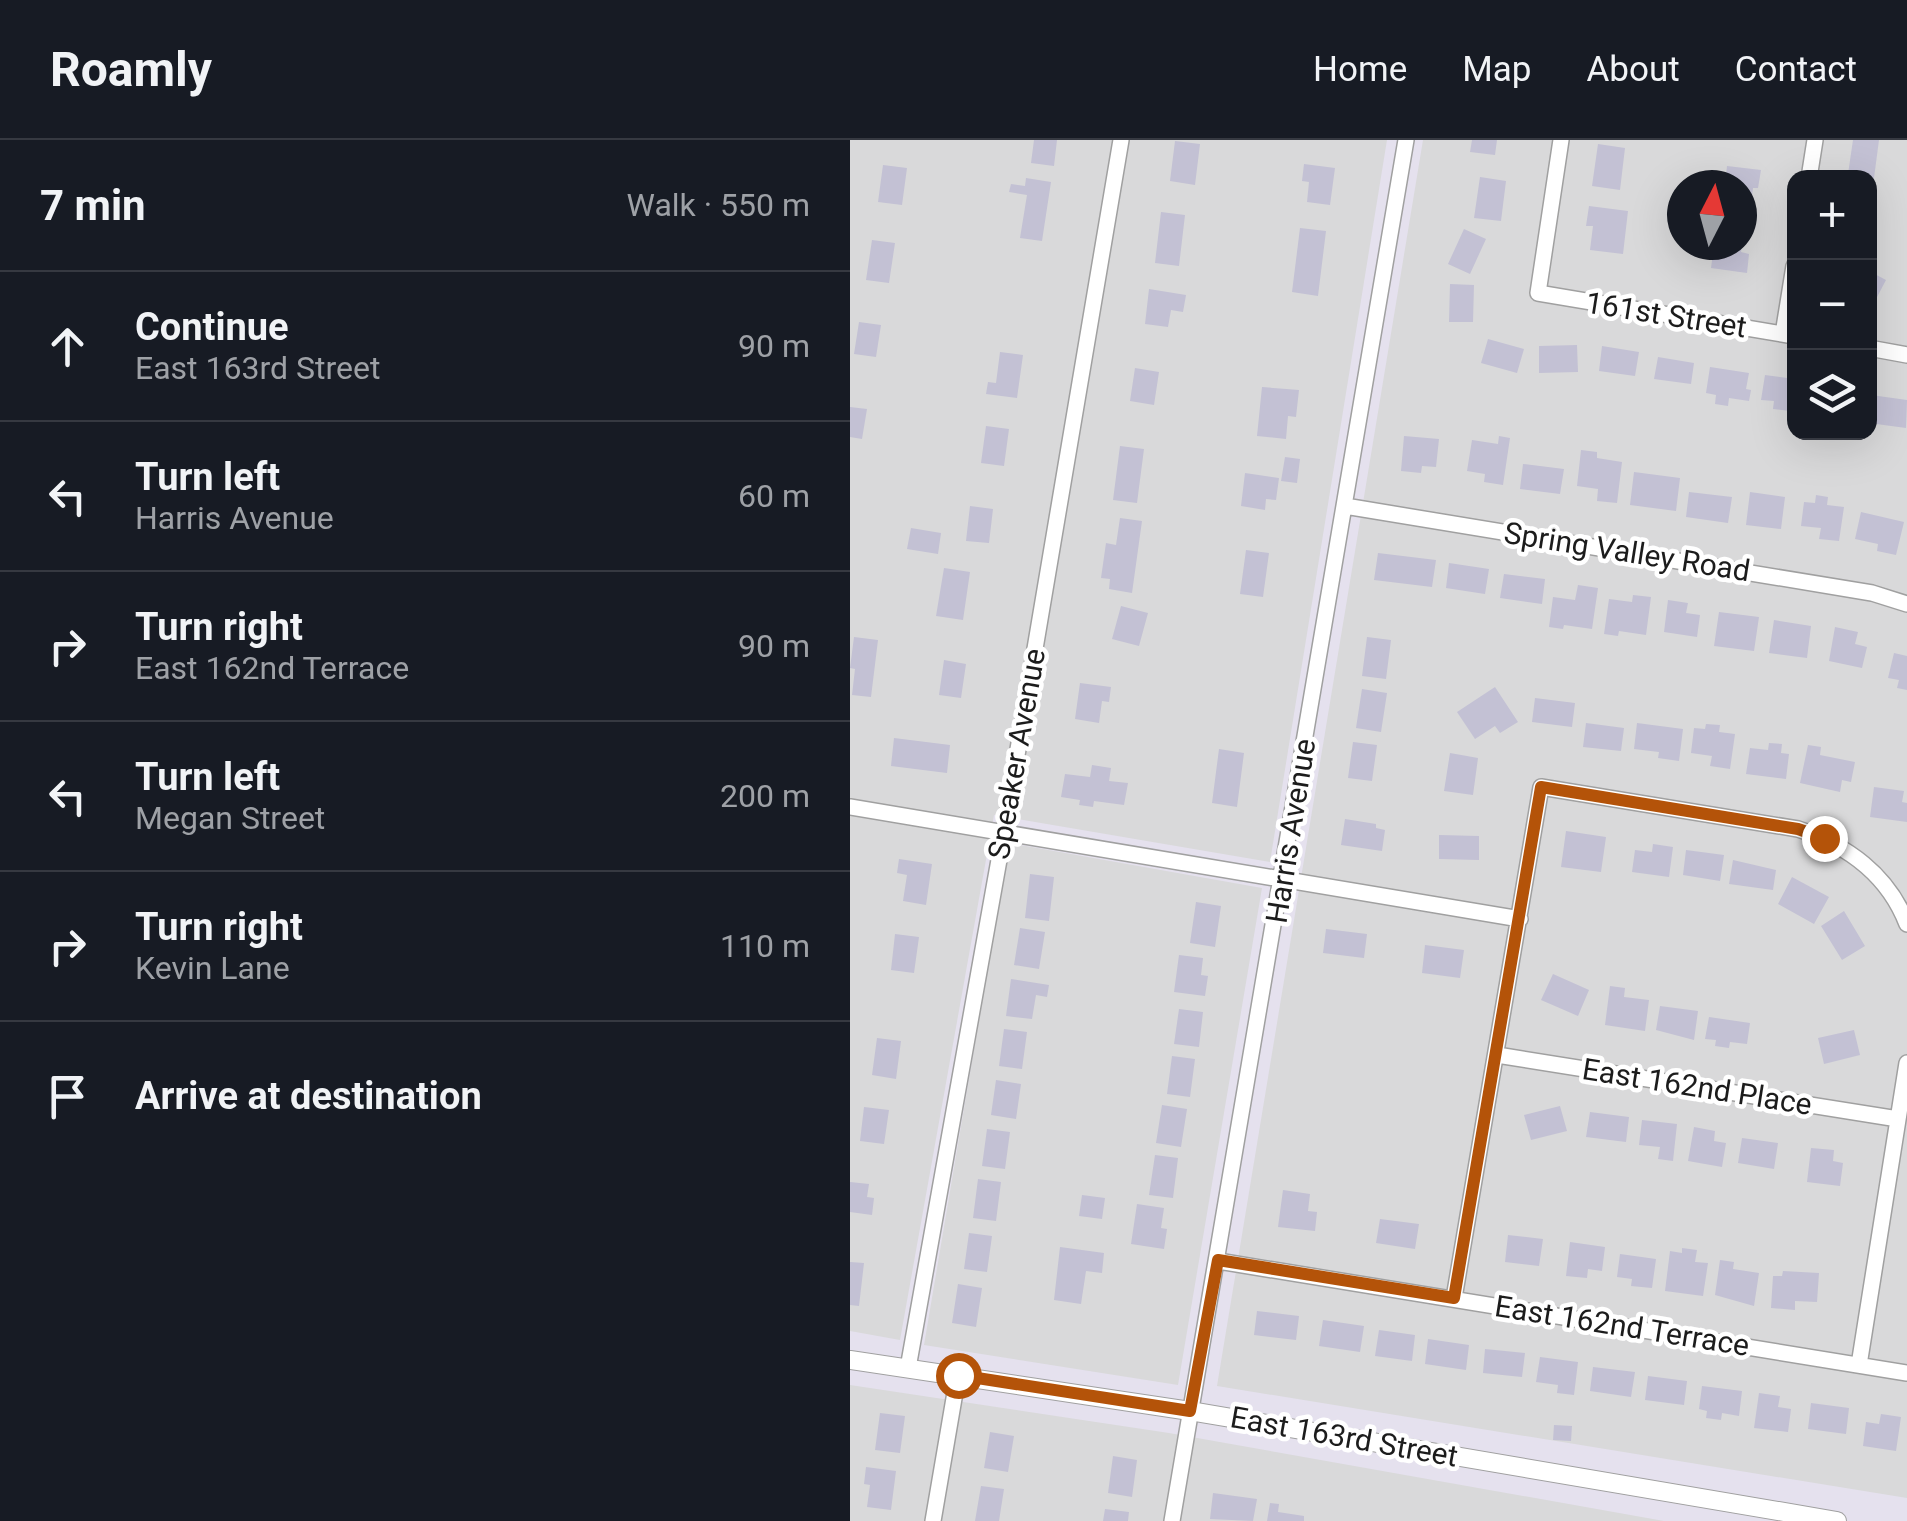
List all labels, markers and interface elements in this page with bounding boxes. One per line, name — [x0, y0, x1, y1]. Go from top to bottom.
text: Roamly — [50, 41, 212, 98]
text: Home — [1313, 49, 1407, 90]
text: Map — [1462, 49, 1531, 90]
text: About — [1586, 49, 1680, 90]
text: Contact — [1735, 49, 1857, 90]
north arrow — [1667, 170, 1757, 260]
map controls — [1787, 170, 1877, 440]
button: + — [1787, 170, 1877, 260]
text: 7 min — [40, 181, 146, 230]
text: Walk · 550 m — [627, 186, 810, 224]
button: − — [1787, 260, 1877, 350]
street label: 161st Street — [1583, 285, 1749, 344]
text: Continue — [135, 305, 289, 349]
icon: ahead — [40, 319, 95, 374]
text: 90 m — [738, 327, 810, 365]
text: East 163rd Street — [135, 349, 380, 387]
button: layers — [1787, 350, 1877, 440]
text: Turn left — [135, 455, 280, 499]
icon: left — [40, 469, 95, 524]
text: 60 m — [738, 477, 810, 515]
text: Harris Avenue — [135, 499, 334, 537]
street label: Spring Valley Road — [1502, 515, 1753, 588]
text: Turn right — [135, 605, 303, 649]
icon: right — [40, 619, 95, 674]
text: 90 m — [738, 627, 810, 665]
street label: Speaker Avenue — [981, 646, 1052, 862]
text: East 162nd Terrace — [135, 649, 409, 687]
street label: Harris Avenue — [1259, 736, 1322, 926]
text: Turn left — [135, 755, 280, 799]
icon: left — [40, 769, 95, 824]
text: 200 m — [720, 777, 810, 815]
text: Megan Street — [135, 799, 325, 837]
route end — [1802, 816, 1848, 862]
text: Turn right — [135, 905, 303, 949]
icon: right — [40, 919, 95, 974]
text: 110 m — [720, 927, 810, 965]
text: Kevin Lane — [135, 949, 290, 987]
street label: East 162nd Place — [1580, 1051, 1814, 1122]
icon: arrive — [40, 1069, 95, 1124]
text: Arrive at destination — [135, 1074, 482, 1118]
street label: East 162nd Terrace — [1492, 1288, 1752, 1363]
route start — [936, 1353, 982, 1399]
street label: East 163rd Street — [1228, 1399, 1460, 1474]

